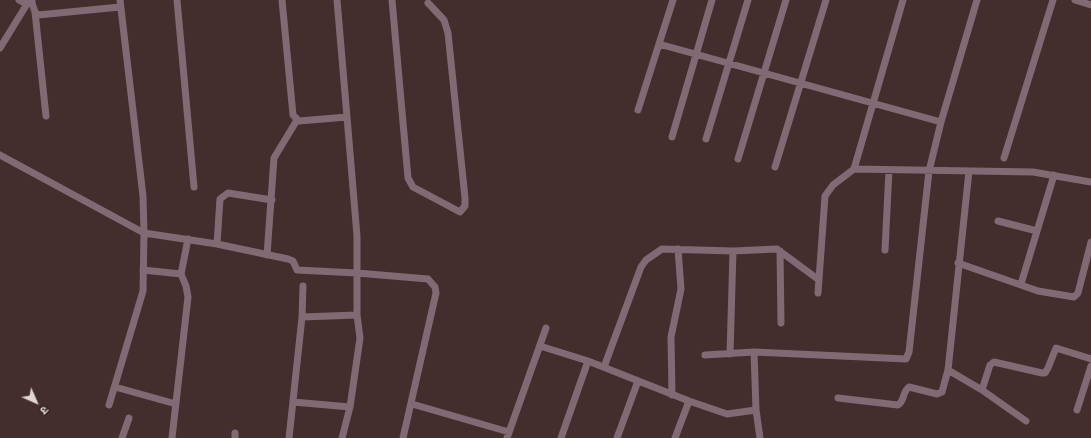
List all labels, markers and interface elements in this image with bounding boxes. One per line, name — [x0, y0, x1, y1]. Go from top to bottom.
north arrow — [16, 382, 56, 422]
text: उ — [37, 403, 52, 418]

